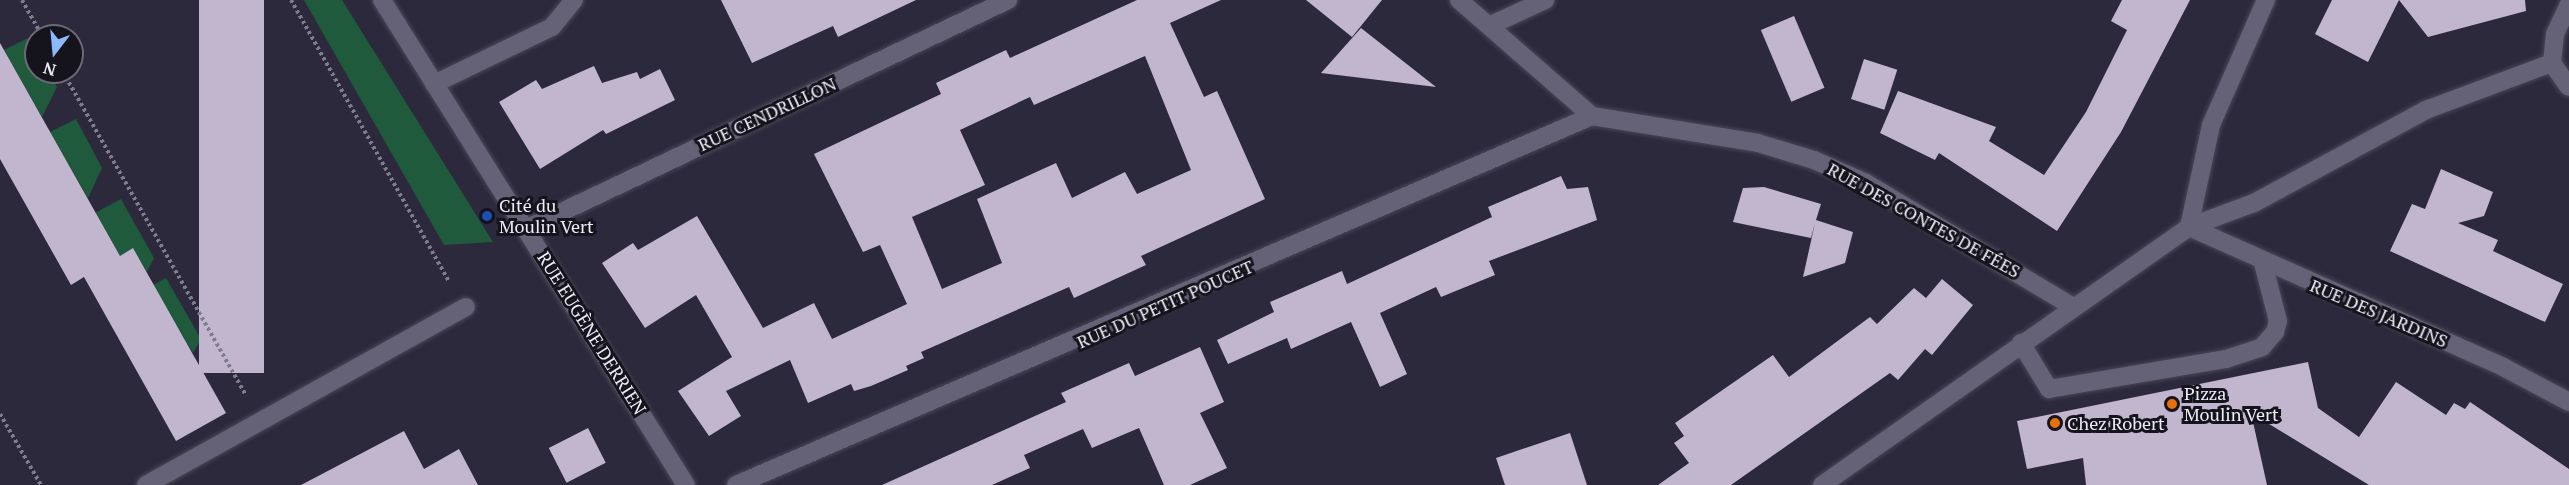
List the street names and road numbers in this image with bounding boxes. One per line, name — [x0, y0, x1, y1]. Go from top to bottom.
street label: RUE CENDRILLON — [694, 73, 840, 155]
street label: RUE DES CONTES DE FÉES — [1824, 158, 2024, 282]
street label: RUE EUGÈNE DERRIEN — [533, 248, 651, 418]
street label: RUE DU PETIT POUCET — [1073, 255, 1257, 353]
street label: RUE DES JARDINS — [2307, 274, 2451, 352]

